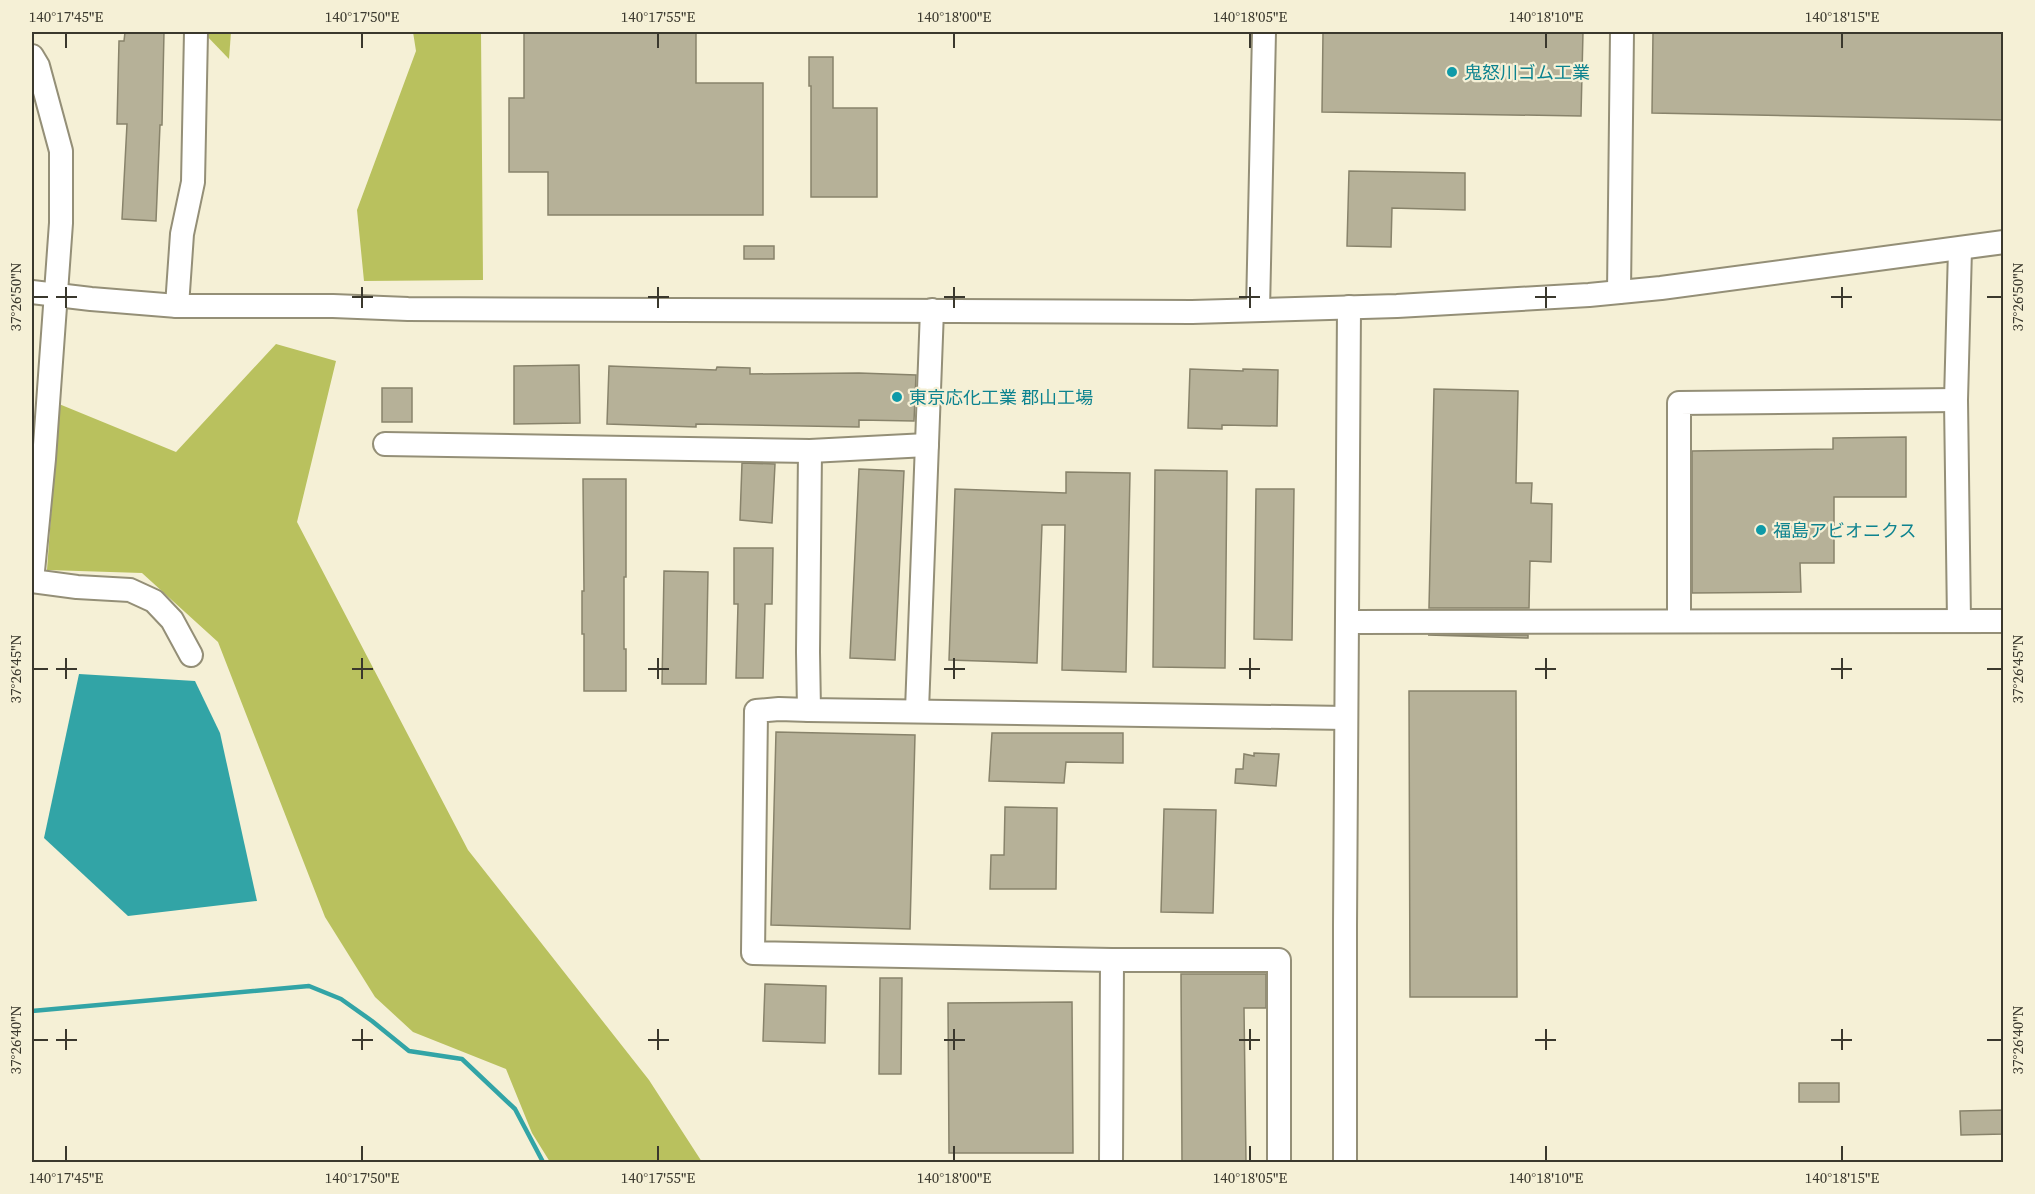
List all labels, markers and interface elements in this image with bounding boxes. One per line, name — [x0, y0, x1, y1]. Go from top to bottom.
text: 140°17'45"E — [29, 6, 103, 27]
text: 140°17'50"E — [325, 6, 399, 27]
text: 140°17'55"E — [621, 6, 695, 27]
text: 140°18'00"E — [917, 6, 991, 27]
text: 140°18'05"E — [1213, 6, 1287, 27]
text: 140°18'10"E — [1509, 6, 1583, 27]
text: 140°18'15"E — [1805, 6, 1879, 27]
place label: 鬼怒川ゴム工業 — [1464, 60, 1590, 85]
marker: 鬼怒川ゴム工業 — [1445, 65, 1459, 79]
text: 37°26'50"N — [5, 262, 26, 332]
text: 37°26'50"N — [2007, 262, 2028, 332]
place label: 東京応化工業 郡山工場 — [909, 385, 1093, 410]
marker: 東京応化工業 郡山工場 — [890, 390, 904, 404]
place label: 福島アビオニクス — [1773, 518, 1916, 543]
marker: 福島アビオニクス — [1754, 523, 1768, 537]
text: 37°26'45"N — [5, 634, 26, 704]
text: 37°26'45"N — [2007, 634, 2028, 704]
text: 37°26'40"N — [5, 1005, 26, 1075]
text: 37°26'40"N — [2007, 1005, 2028, 1075]
text: 140°17'45"E — [29, 1167, 103, 1188]
text: 140°17'50"E — [325, 1167, 399, 1188]
text: 140°17'55"E — [621, 1167, 695, 1188]
text: 140°18'00"E — [917, 1167, 991, 1188]
text: 140°18'05"E — [1213, 1167, 1287, 1188]
text: 140°18'10"E — [1509, 1167, 1583, 1188]
text: 140°18'15"E — [1805, 1167, 1879, 1188]

